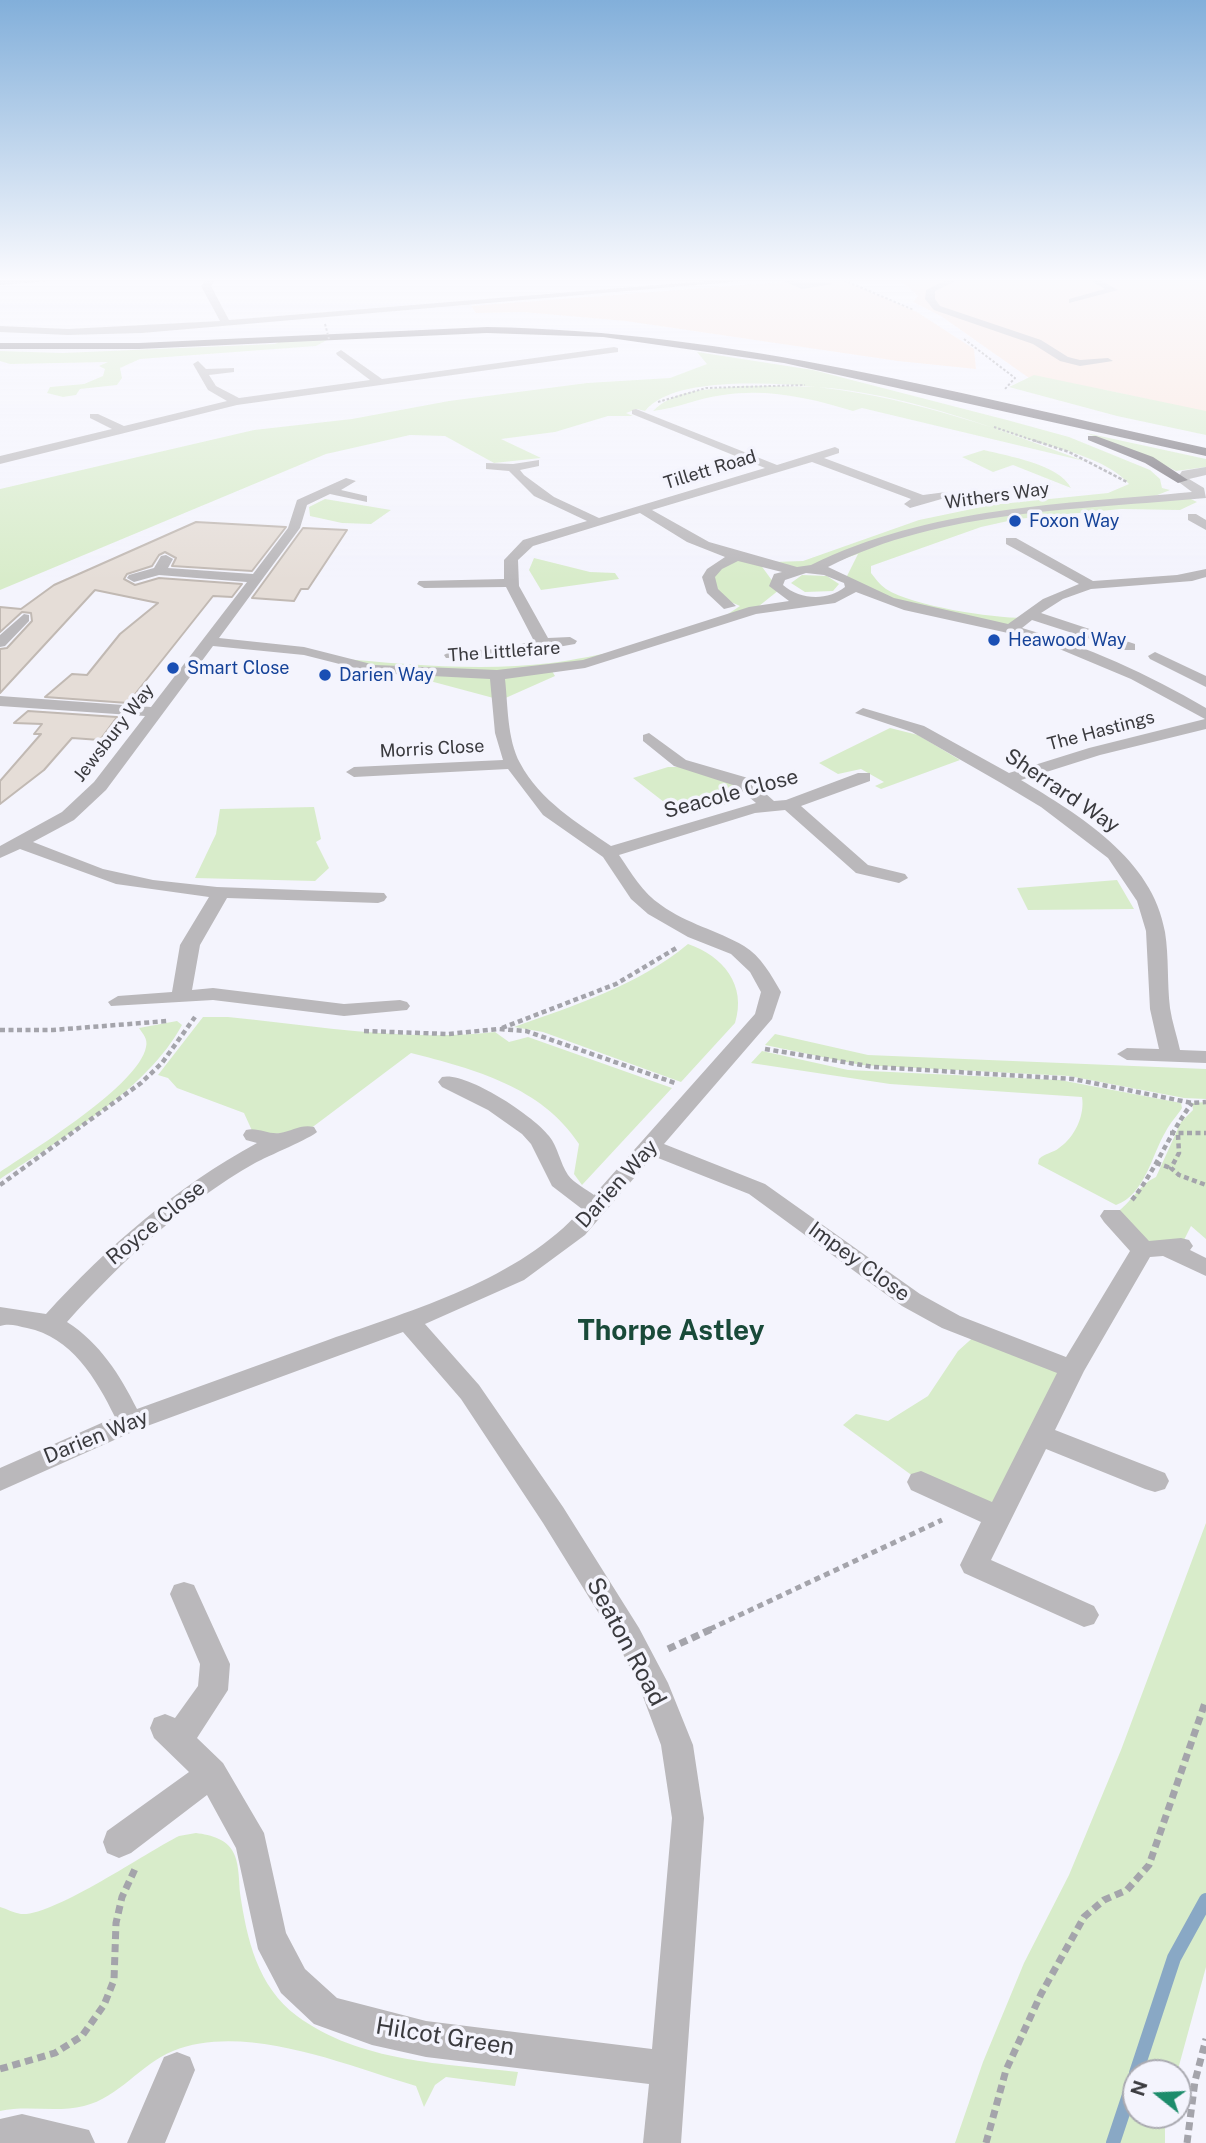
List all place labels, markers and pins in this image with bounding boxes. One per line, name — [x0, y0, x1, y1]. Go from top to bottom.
place label: Foxon Way — [1029, 510, 1119, 532]
marker: Foxon Way — [1007, 513, 1023, 529]
place label: Heawood Way — [1008, 629, 1126, 651]
marker: Heawood Way — [986, 632, 1002, 648]
place label: Smart Close — [187, 657, 290, 679]
marker: Smart Close — [165, 660, 181, 676]
place label: Darien Way — [339, 664, 434, 686]
marker: Darien Way — [317, 667, 333, 683]

